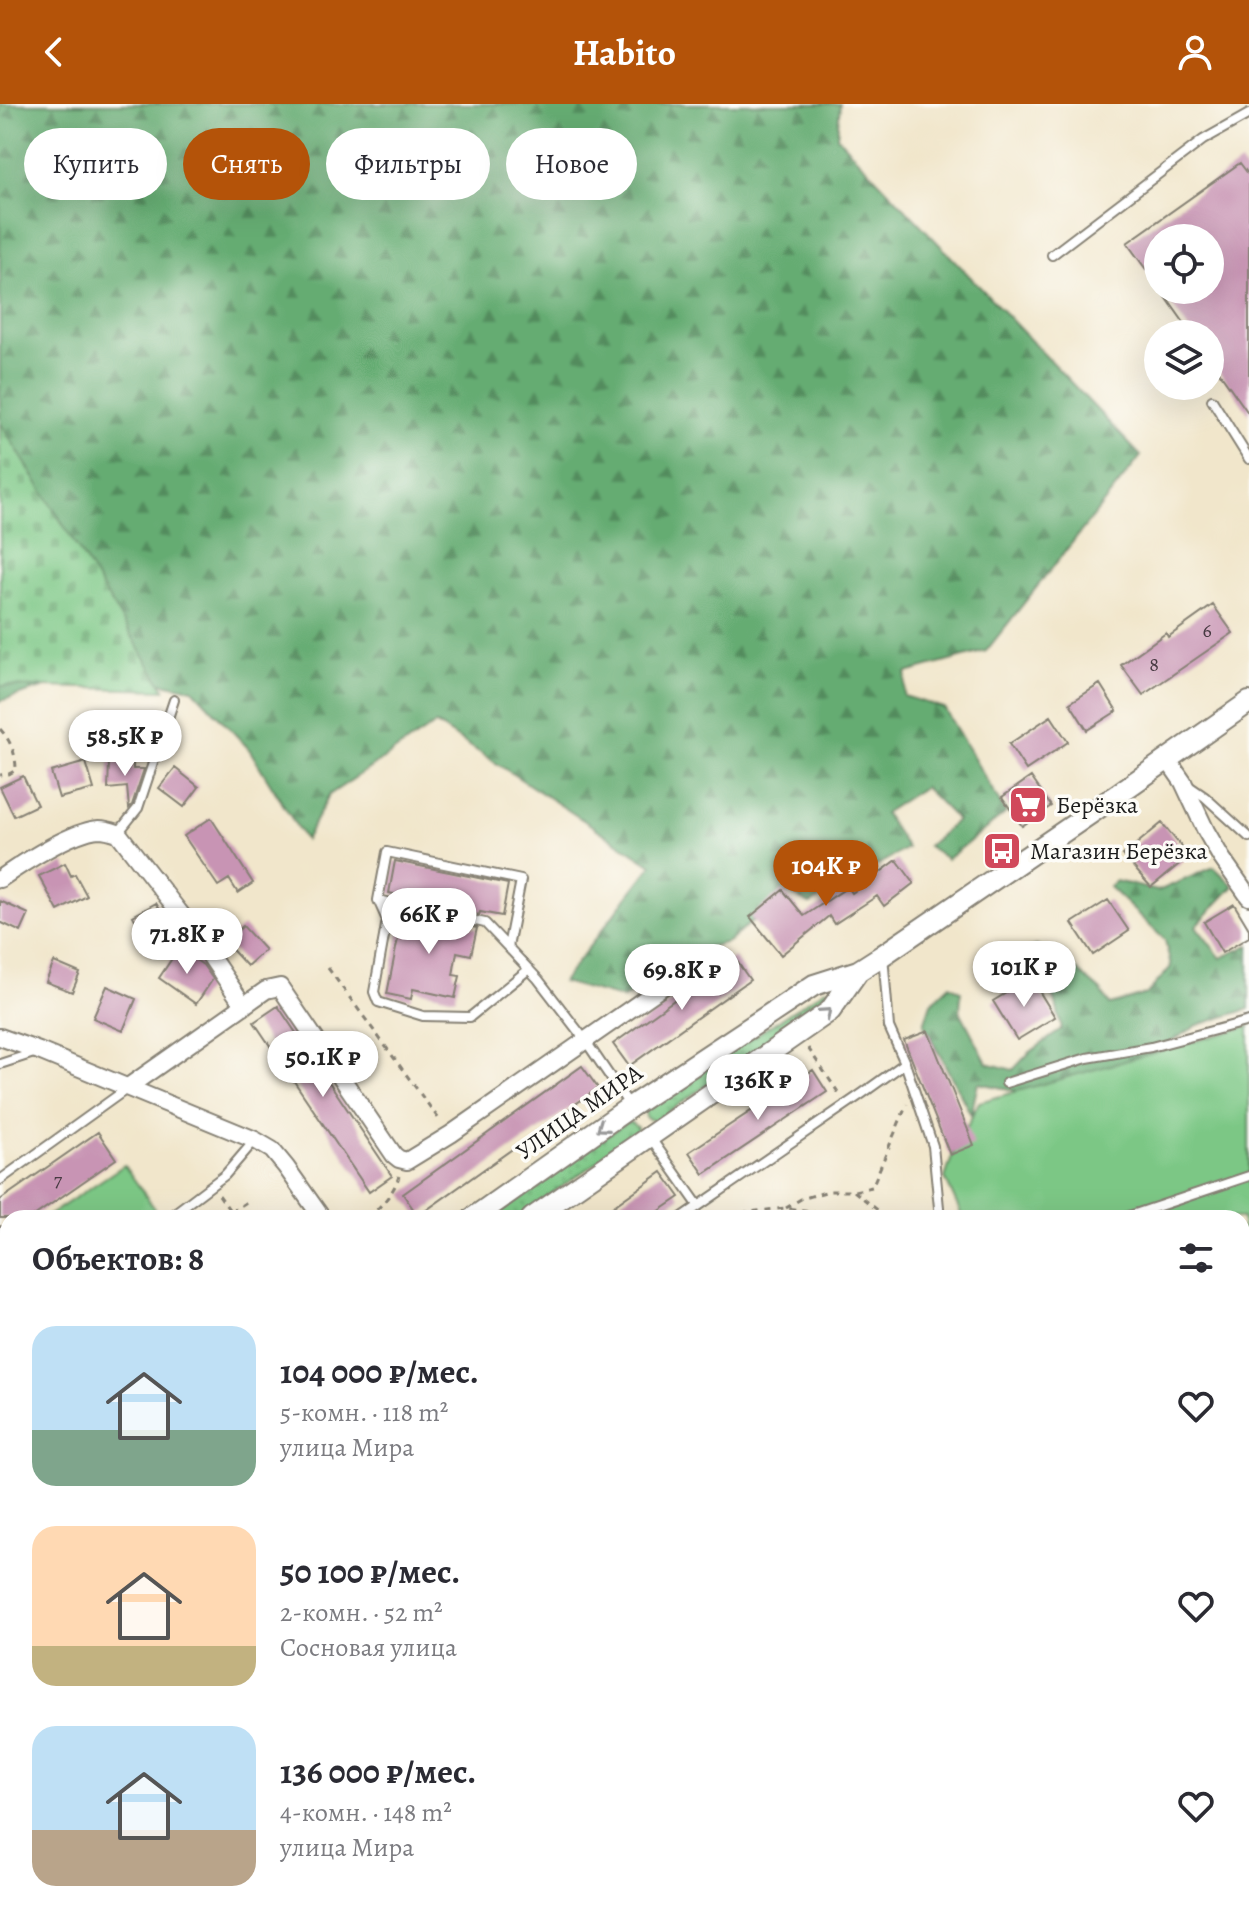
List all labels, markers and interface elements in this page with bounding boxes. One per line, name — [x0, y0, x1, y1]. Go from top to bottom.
text: Habito — [573, 28, 676, 77]
icon: back — [32, 30, 76, 74]
icon: person — [1173, 30, 1217, 74]
chip: Купить — [24, 128, 167, 200]
chip: Снять — [183, 128, 310, 200]
chip: Фильтры — [326, 128, 490, 200]
chip: Новое — [506, 128, 637, 200]
map controls — [1144, 224, 1224, 400]
button: locate — [1144, 224, 1224, 304]
button: layers — [1144, 320, 1224, 400]
house number: 6 — [1202, 617, 1212, 644]
house number: 8 — [1149, 651, 1159, 678]
pin: 58.5K ₽ — [51, 710, 199, 778]
text: 58.5K ₽ — [87, 718, 163, 753]
supermarket icon: Берёзка — [1007, 784, 1049, 826]
place label: Берёзка — [1056, 789, 1138, 821]
bus stop icon: Магазин Берёзка — [981, 830, 1023, 872]
place label: Магазин Берёзка — [1030, 835, 1207, 867]
pin: 104K ₽ — [761, 840, 891, 908]
text: 104K ₽ — [791, 848, 861, 883]
pin: 66K ₽ — [373, 888, 485, 956]
text: 66K ₽ — [399, 896, 459, 931]
pin: 71.8K ₽ — [113, 908, 261, 976]
text: 71.8K ₽ — [150, 916, 224, 951]
pin: 101K ₽ — [959, 941, 1089, 1009]
pin: 69.8K ₽ — [608, 944, 756, 1012]
text: 101K ₽ — [991, 949, 1057, 984]
text: 69.8K ₽ — [643, 952, 721, 987]
one-way arrow — [816, 1008, 831, 1023]
pin: 50.1K ₽ — [249, 1031, 397, 1099]
text: 50.1K ₽ — [285, 1039, 361, 1074]
pin: 136K ₽ — [693, 1054, 823, 1122]
street label: УЛИЦА МИРА — [509, 1056, 649, 1167]
text: 136K ₽ — [724, 1062, 792, 1097]
one-way arrow — [596, 1117, 610, 1132]
house number: 7 — [54, 1166, 63, 1193]
text: Объектов: 8 — [32, 1235, 204, 1282]
icon: filters — [1174, 1236, 1218, 1280]
text: 104 000 ₽/мес. — [280, 1348, 479, 1395]
icon: home — [96, 1358, 192, 1454]
icon: heart — [1174, 1384, 1218, 1428]
text: 5-комн. · 118 m² — [280, 1395, 448, 1430]
text: улица Мира — [280, 1430, 414, 1465]
text: 50 100 ₽/мес. — [280, 1548, 460, 1595]
icon: home — [96, 1558, 192, 1654]
icon: heart — [1174, 1584, 1218, 1628]
text: 2-комн. · 52 m² — [280, 1595, 443, 1630]
text: Сосновая улица — [280, 1630, 457, 1665]
text: 136 000 ₽/мес. — [280, 1748, 476, 1795]
icon: home — [96, 1758, 192, 1854]
icon: heart — [1174, 1784, 1218, 1828]
text: 4-комн. · 148 m² — [280, 1795, 452, 1830]
text: улица Мира — [280, 1830, 414, 1865]

